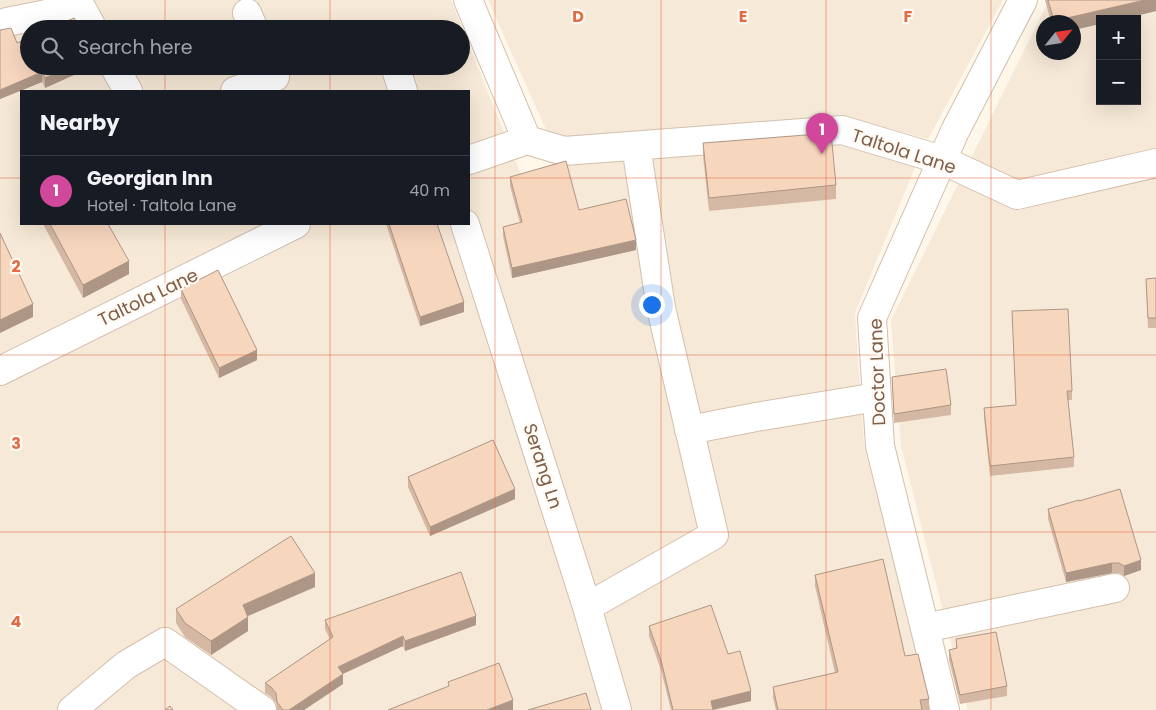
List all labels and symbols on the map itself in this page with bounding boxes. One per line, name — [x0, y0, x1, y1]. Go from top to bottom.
text: D — [572, 5, 584, 28]
text: E — [739, 5, 747, 28]
text: F — [904, 5, 913, 28]
north arrow — [1036, 15, 1081, 60]
pin: 1 — [806, 113, 838, 154]
street label: Taltola Lane — [849, 122, 959, 180]
text: 2 — [11, 255, 21, 278]
street label: Taltola Lane — [94, 262, 202, 332]
your location — [639, 292, 665, 318]
street label: Doctor Lane — [863, 318, 891, 426]
street label: Serang Ln — [517, 420, 569, 512]
text: 3 — [11, 432, 21, 455]
text: 4 — [11, 610, 22, 633]

